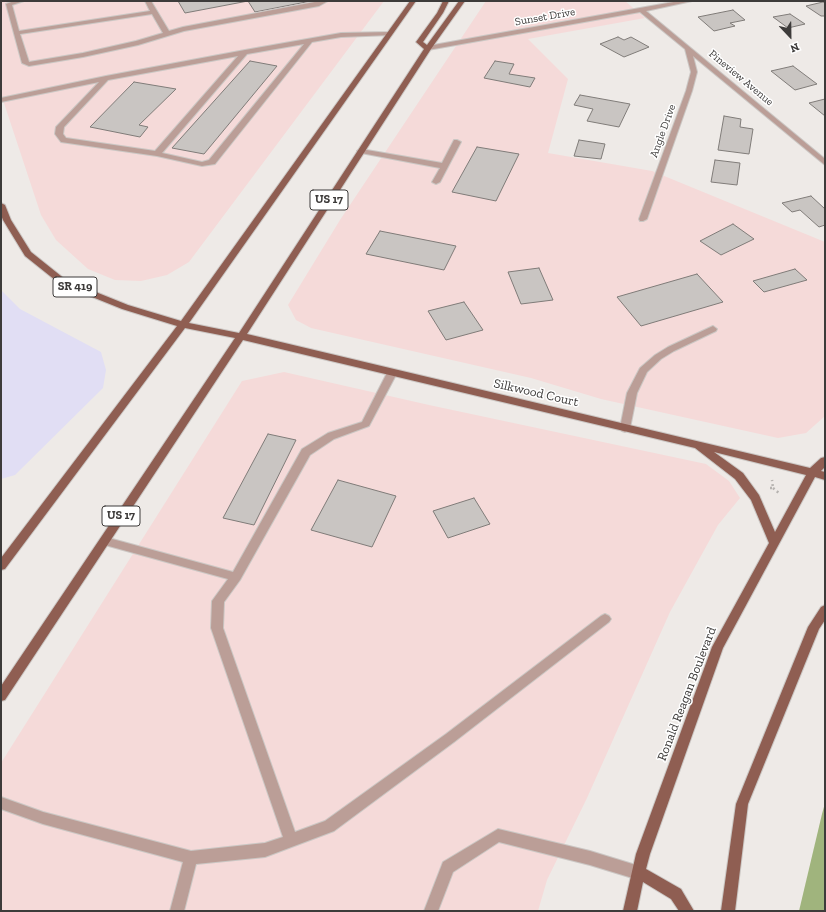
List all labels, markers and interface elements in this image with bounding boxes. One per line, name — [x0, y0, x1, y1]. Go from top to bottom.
street label: Sunset Drive — [514, 5, 576, 29]
north arrow — [770, 16, 810, 56]
text: N — [788, 40, 801, 55]
street label: Pineview Avenue — [706, 47, 776, 109]
street label: Angle Drive — [647, 102, 679, 160]
road number: US 17 — [310, 190, 348, 210]
road number: SR 419 — [53, 277, 97, 297]
street label: Silkwood Court — [492, 376, 580, 410]
road number: US 17 — [102, 506, 140, 526]
street label: Ronald Reagan Boulevard — [654, 625, 720, 763]

